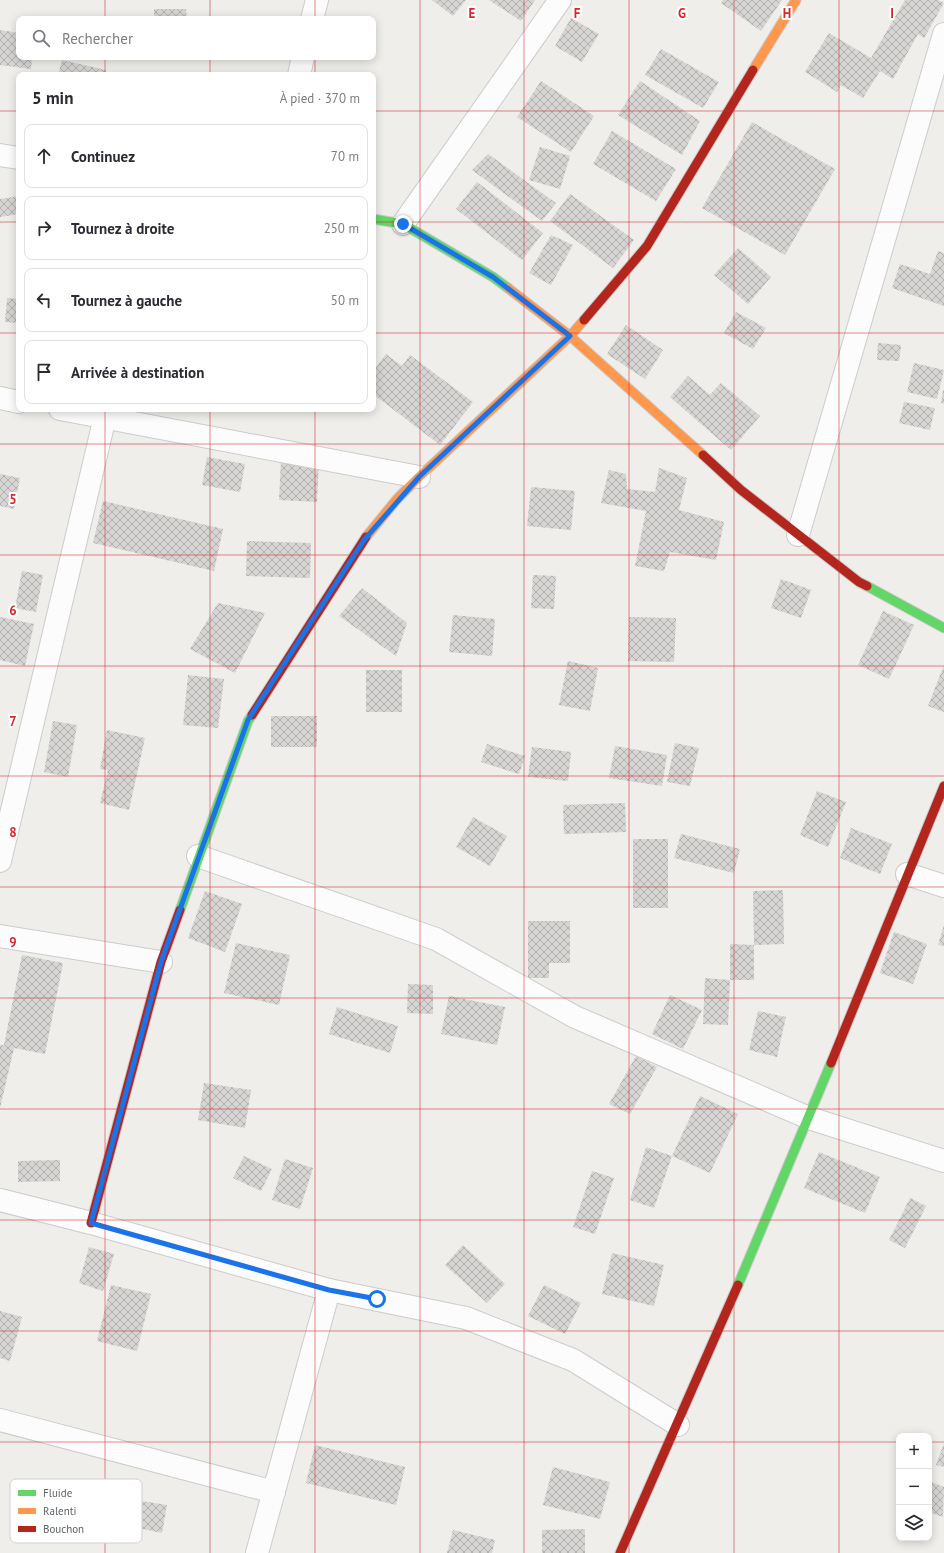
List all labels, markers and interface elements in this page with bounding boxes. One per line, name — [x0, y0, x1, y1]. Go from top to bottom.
text: E — [469, 5, 476, 22]
text: F — [574, 5, 581, 22]
text: G — [678, 5, 686, 22]
text: H — [783, 5, 791, 22]
text: I — [890, 5, 894, 22]
search box — [16, 16, 376, 60]
icon: search — [30, 27, 52, 49]
text: Rechercher — [62, 29, 133, 48]
text: 5 min — [32, 87, 73, 109]
text: À pied · 370 m — [280, 90, 360, 107]
icon: ahead — [33, 145, 55, 167]
text: Continuez — [71, 147, 135, 166]
text: 70 m — [331, 148, 359, 165]
route end — [394, 215, 412, 233]
icon: right — [33, 217, 55, 239]
text: Tournez à droite — [71, 219, 174, 238]
text: 250 m — [324, 220, 359, 237]
icon: left — [33, 289, 55, 311]
text: Tournez à gauche — [71, 291, 182, 310]
text: 50 m — [331, 292, 359, 309]
icon: arrive — [33, 361, 55, 383]
text: Arrivée à destination — [71, 363, 204, 382]
text: 5 — [9, 491, 17, 508]
text: 6 — [9, 602, 17, 619]
text: 7 — [9, 713, 17, 730]
text: 8 — [9, 824, 17, 841]
text: 9 — [9, 934, 17, 951]
route start — [368, 1290, 386, 1308]
map controls — [896, 1433, 932, 1541]
button: + — [896, 1433, 932, 1469]
button: − — [896, 1469, 932, 1505]
legend — [10, 1479, 142, 1543]
text: Fluide — [43, 1486, 73, 1500]
text: Ralenti — [43, 1504, 76, 1518]
button: layers — [896, 1505, 932, 1541]
text: Bouchon — [43, 1522, 84, 1536]

